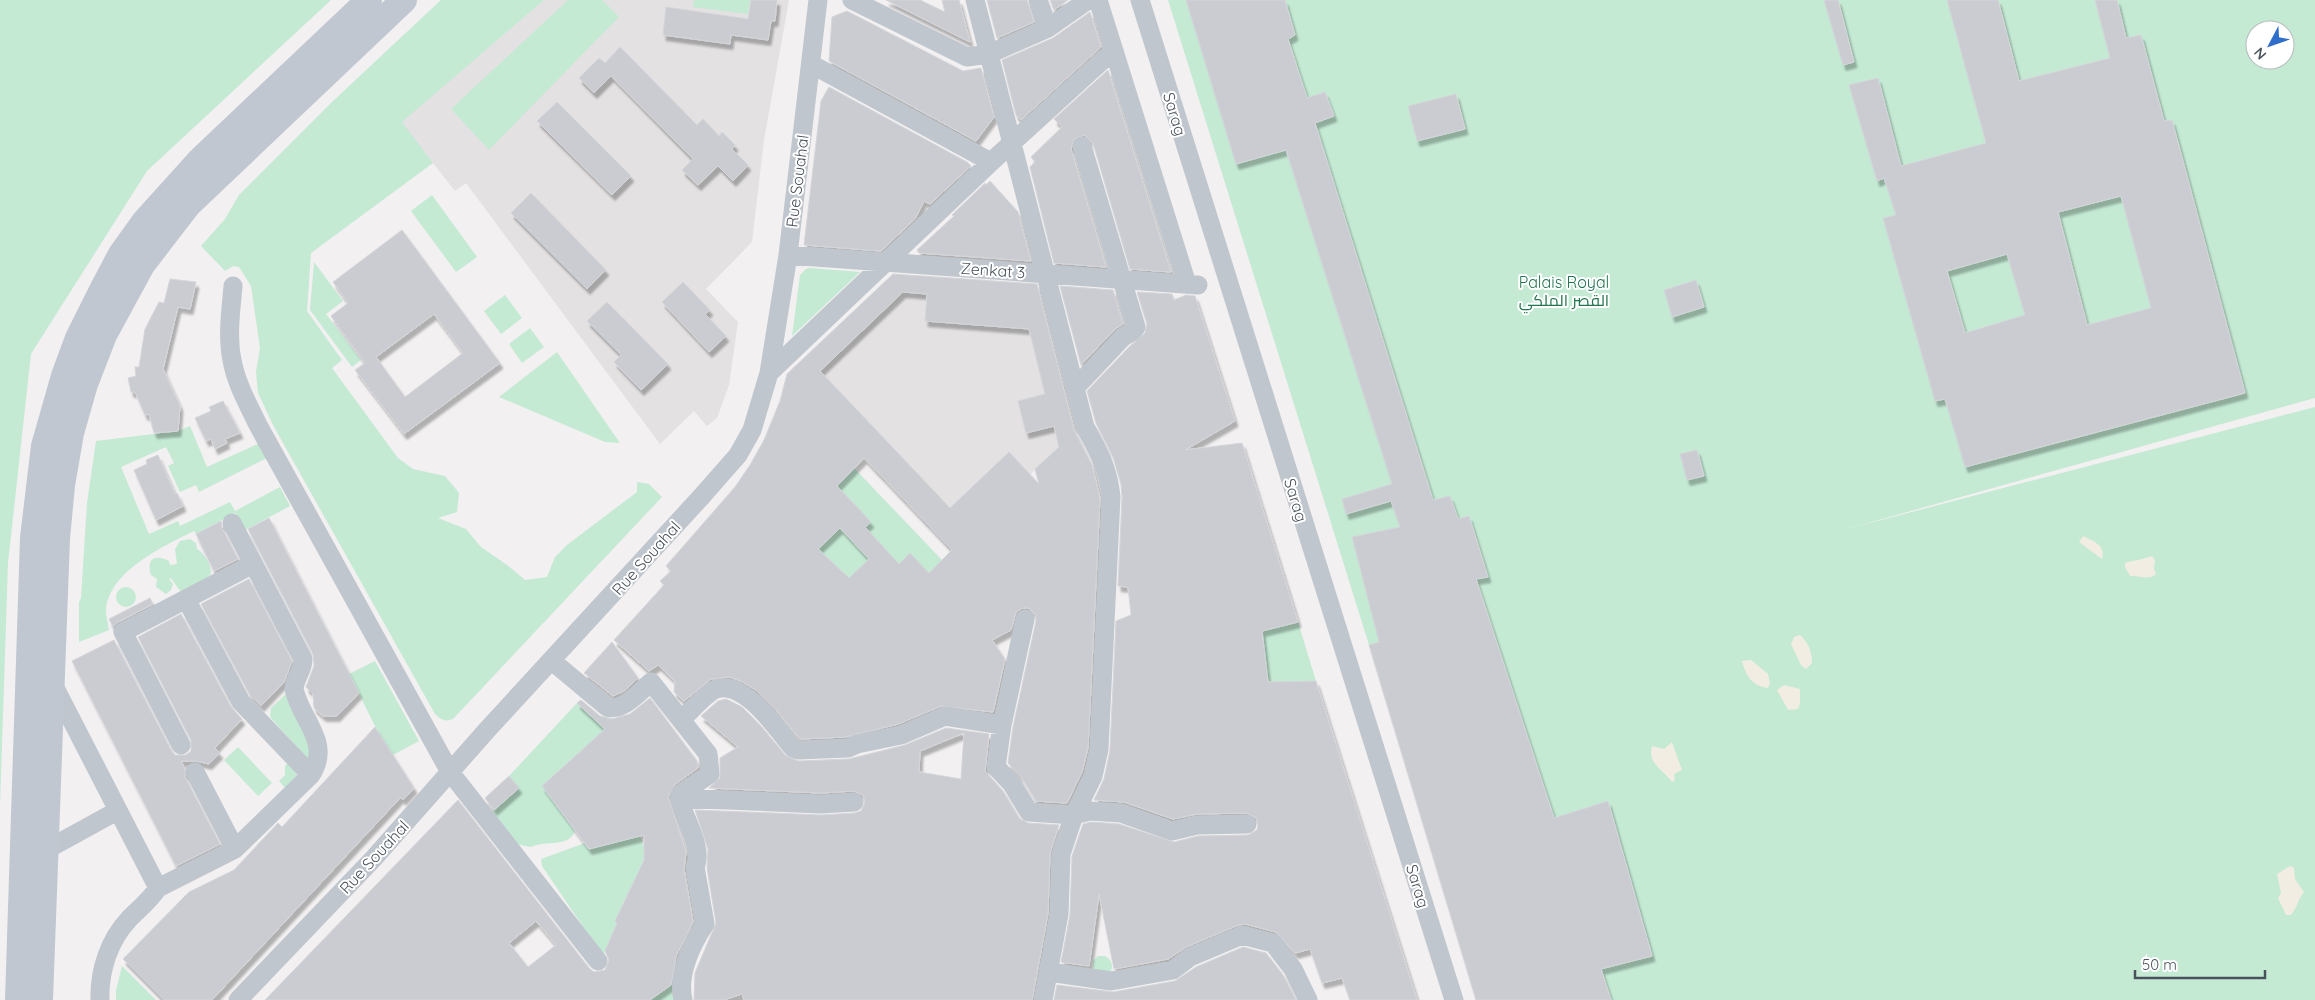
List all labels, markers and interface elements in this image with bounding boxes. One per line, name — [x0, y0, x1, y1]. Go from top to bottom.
north arrow — [2245, 20, 2295, 70]
text: N — [2250, 44, 2270, 63]
street label: Sarag — [1159, 90, 1191, 138]
street label: Rue Souahal — [781, 134, 813, 228]
street label: Zenkat 3 — [960, 258, 1026, 282]
park label: Palais Royal القصر الملكي — [1519, 272, 1609, 314]
street label: Sarag — [1280, 476, 1312, 524]
street label: Rue Souahal — [607, 517, 685, 599]
street label: Rue Souahal — [335, 816, 413, 898]
street label: Sarag — [1402, 862, 1434, 910]
scale bar — [2135, 948, 2265, 980]
text: 50 m — [2142, 955, 2177, 974]

